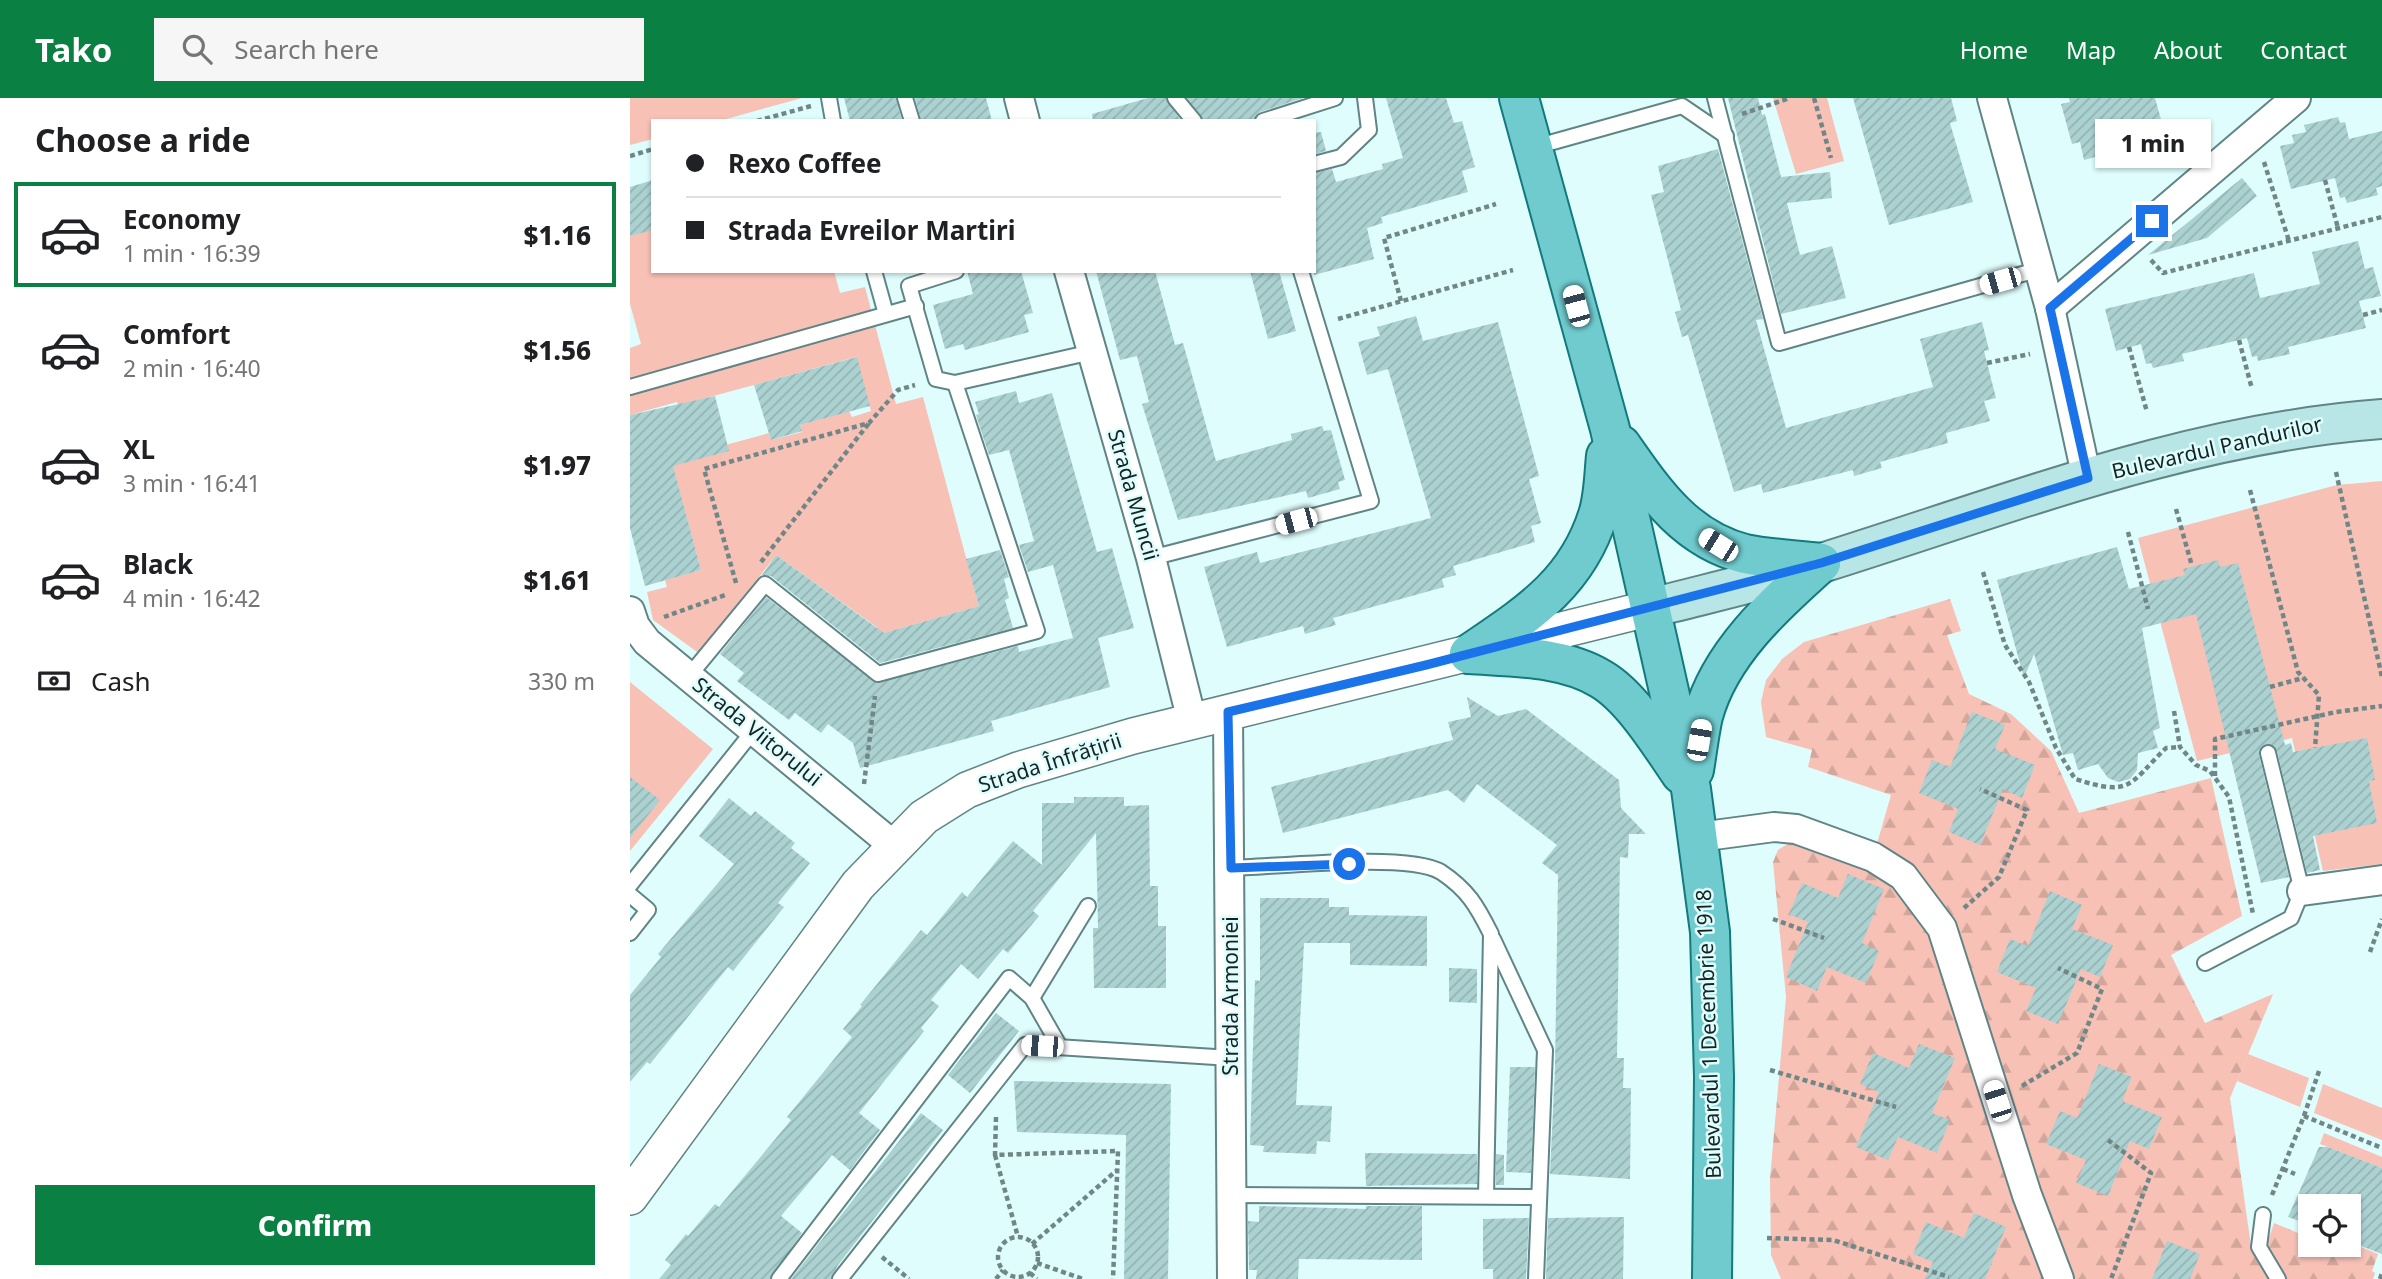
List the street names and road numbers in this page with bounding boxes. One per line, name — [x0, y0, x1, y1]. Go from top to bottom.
street label: Bulevardul Pandurilor — [2109, 409, 2325, 485]
street label: Strada Muncii — [1102, 426, 1166, 564]
street label: Strada Viitorului — [687, 670, 828, 792]
street label: Strada Înfrățirii — [974, 726, 1125, 798]
street label: Bulevardul 1 Decembrie 1918 — [1689, 889, 1727, 1179]
street label: Strada Armoniei — [1216, 916, 1244, 1076]

